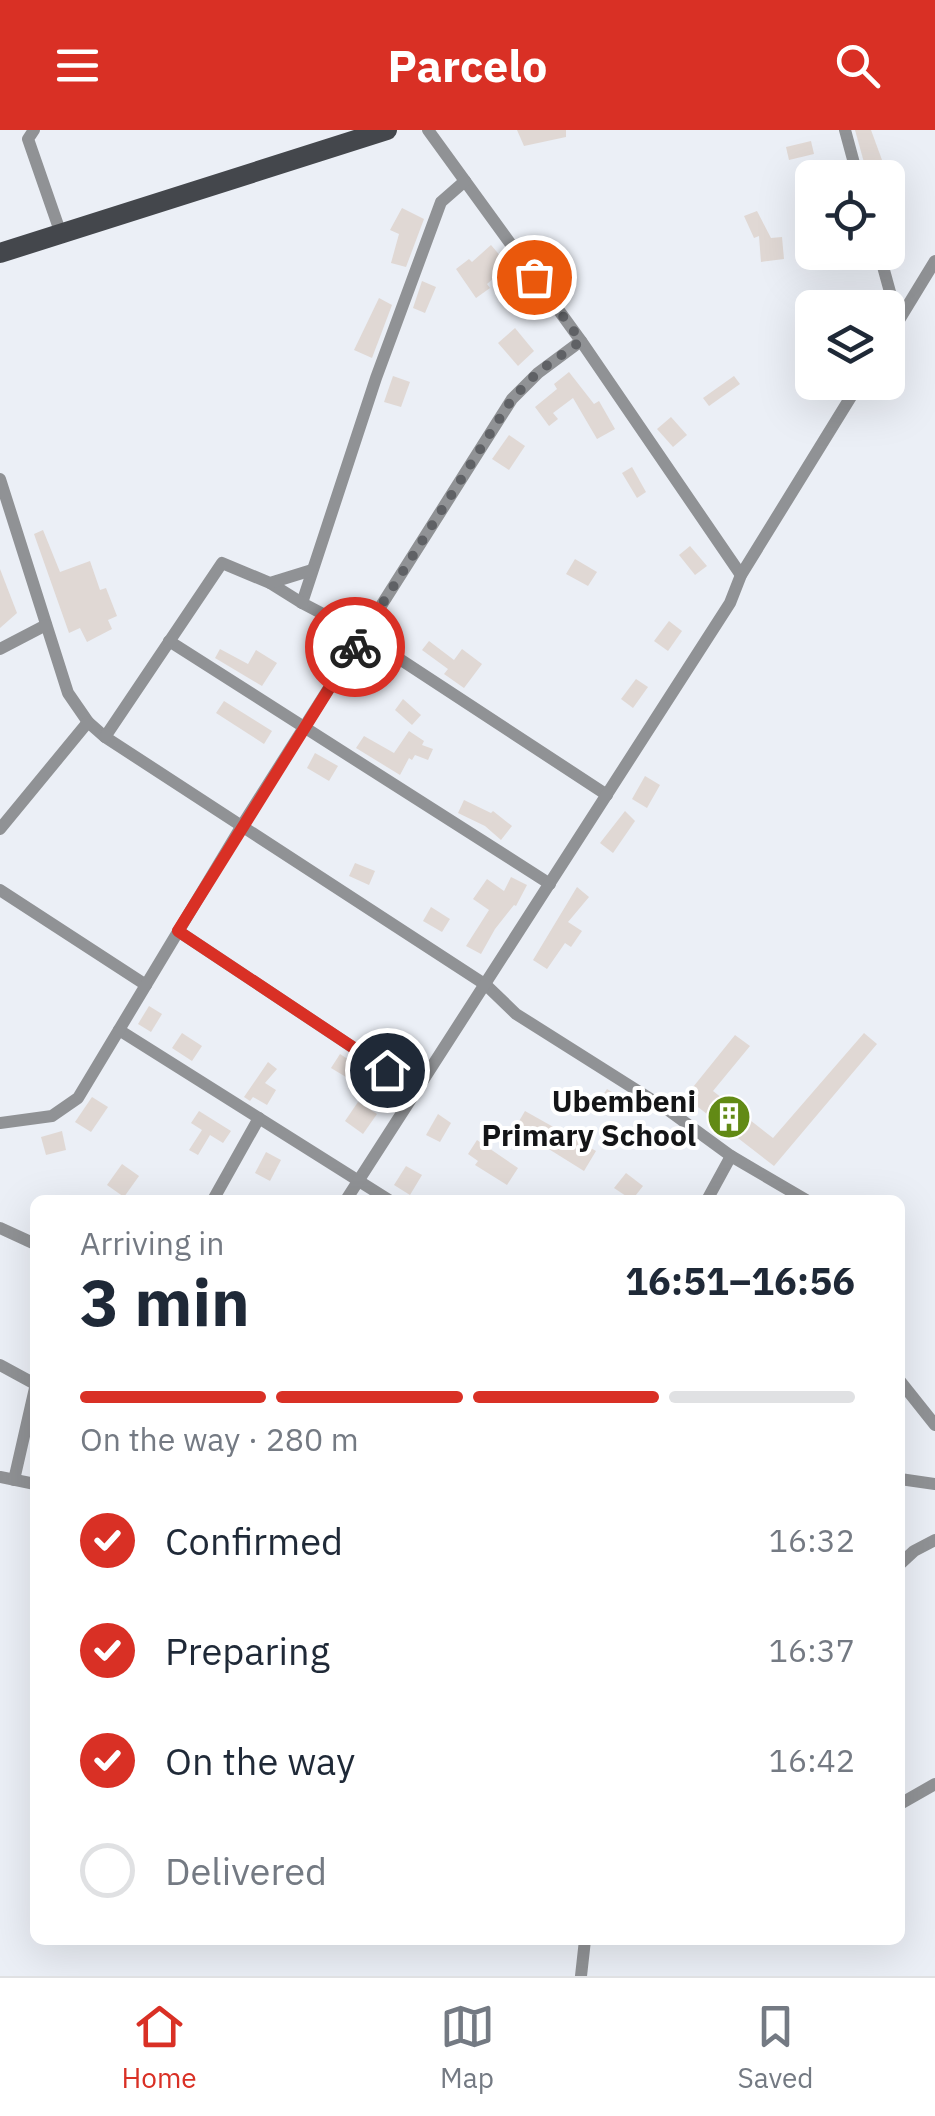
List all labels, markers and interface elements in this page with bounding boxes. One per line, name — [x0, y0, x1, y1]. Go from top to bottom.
text: Parcelo — [388, 36, 547, 94]
icon: menu — [50, 38, 105, 93]
icon: search — [830, 38, 885, 93]
map controls — [795, 160, 905, 400]
button: locate — [795, 160, 905, 270]
pin — [492, 235, 577, 320]
icon: bag — [507, 250, 562, 305]
button: layers — [795, 290, 905, 400]
courier — [305, 597, 405, 697]
icon: bike — [328, 620, 383, 675]
pin — [345, 1028, 430, 1113]
icon: home — [360, 1043, 415, 1098]
place label: Ubembeni Primary School — [482, 1081, 696, 1154]
building icon: Ubembeni Primary School — [706, 1094, 752, 1140]
text: Arriving in — [80, 1222, 225, 1264]
text: 16:51–16:56 — [625, 1256, 855, 1305]
text: 3 min — [80, 1259, 250, 1344]
text: On the way · 280 m — [80, 1418, 359, 1460]
icon: check — [80, 1513, 135, 1568]
text: Confirmed — [165, 1516, 343, 1565]
text: 16:32 — [769, 1519, 855, 1561]
icon: check — [80, 1623, 135, 1678]
text: Preparing — [165, 1626, 330, 1675]
text: 16:37 — [769, 1629, 855, 1671]
icon: check — [80, 1733, 135, 1788]
text: On the way — [165, 1736, 355, 1785]
text: 16:42 — [769, 1739, 855, 1781]
text: Delivered — [165, 1846, 327, 1895]
tab: Home — [121, 1999, 197, 2096]
tab: Map — [440, 1999, 495, 2096]
tab: Saved — [737, 1999, 814, 2096]

